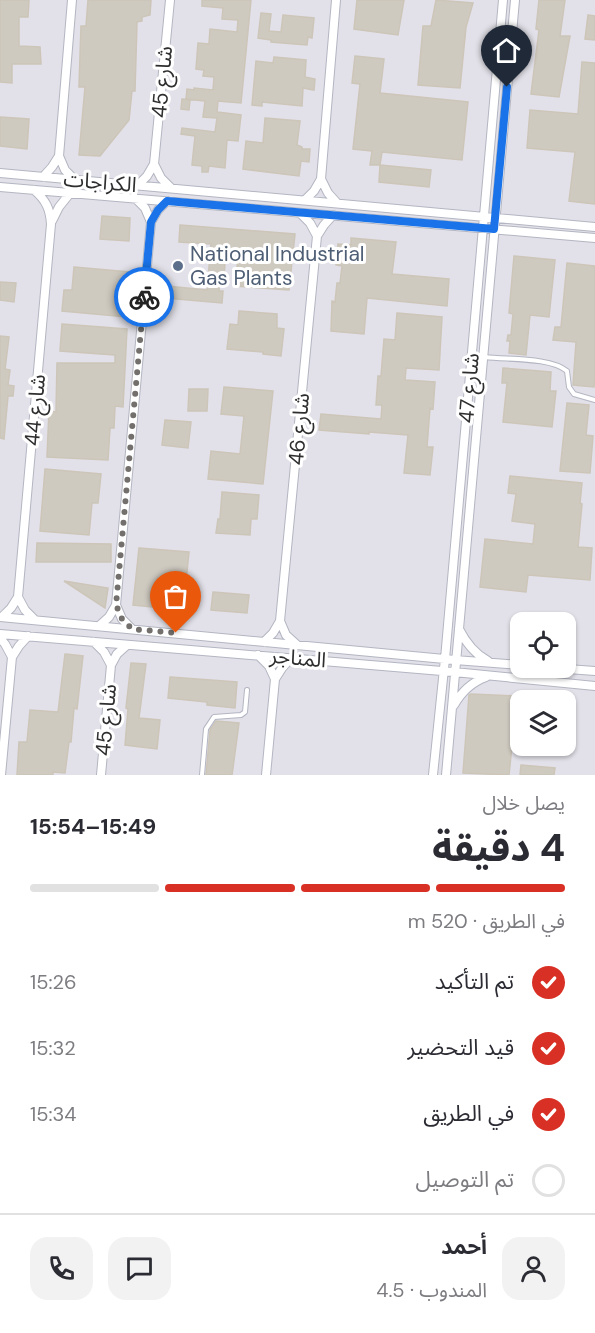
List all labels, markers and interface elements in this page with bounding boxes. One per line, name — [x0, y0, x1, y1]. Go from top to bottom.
pin — [481, 25, 532, 87]
icon: home — [490, 34, 523, 67]
street label: شارع 45 — [145, 45, 180, 119]
street label: الكراجات — [62, 165, 138, 199]
place label: National Industrial Gas Plants — [190, 240, 365, 292]
marker: National Industrial Gas Plants — [171, 259, 185, 273]
courier — [114, 267, 174, 327]
icon: bike — [128, 281, 161, 314]
street label: شارع 47 — [452, 352, 487, 424]
street label: شارع 44 — [18, 373, 53, 447]
street label: شارع 46 — [282, 392, 317, 466]
pin — [150, 571, 201, 633]
icon: bag — [159, 580, 192, 613]
map controls — [510, 612, 576, 756]
button: locate — [510, 612, 576, 678]
street label: المناجر — [268, 641, 327, 674]
street label: شارع 45 — [89, 683, 124, 757]
button: layers — [510, 690, 576, 756]
text: يصل خلال — [482, 790, 565, 816]
text: 15:49–15:54 — [30, 812, 156, 841]
text: 4 دقيقة — [432, 822, 565, 873]
text: في الطريق · 520 m — [408, 908, 565, 934]
icon: check — [532, 966, 565, 999]
text: تم التأكيد — [435, 967, 514, 996]
text: 15:26 — [30, 969, 77, 995]
icon: check — [532, 1032, 565, 1065]
text: قيد التحضير — [407, 1033, 514, 1062]
text: 15:32 — [30, 1035, 76, 1061]
icon: check — [532, 1098, 565, 1131]
text: في الطريق — [423, 1099, 514, 1128]
text: 15:34 — [30, 1101, 76, 1127]
text: تم التوصيل — [416, 1165, 514, 1194]
text: أحمد — [441, 1232, 487, 1261]
button: phone — [30, 1237, 93, 1300]
button: chat — [108, 1237, 171, 1300]
button: person — [502, 1237, 565, 1300]
text: المندوب · 4.5 — [376, 1277, 487, 1303]

